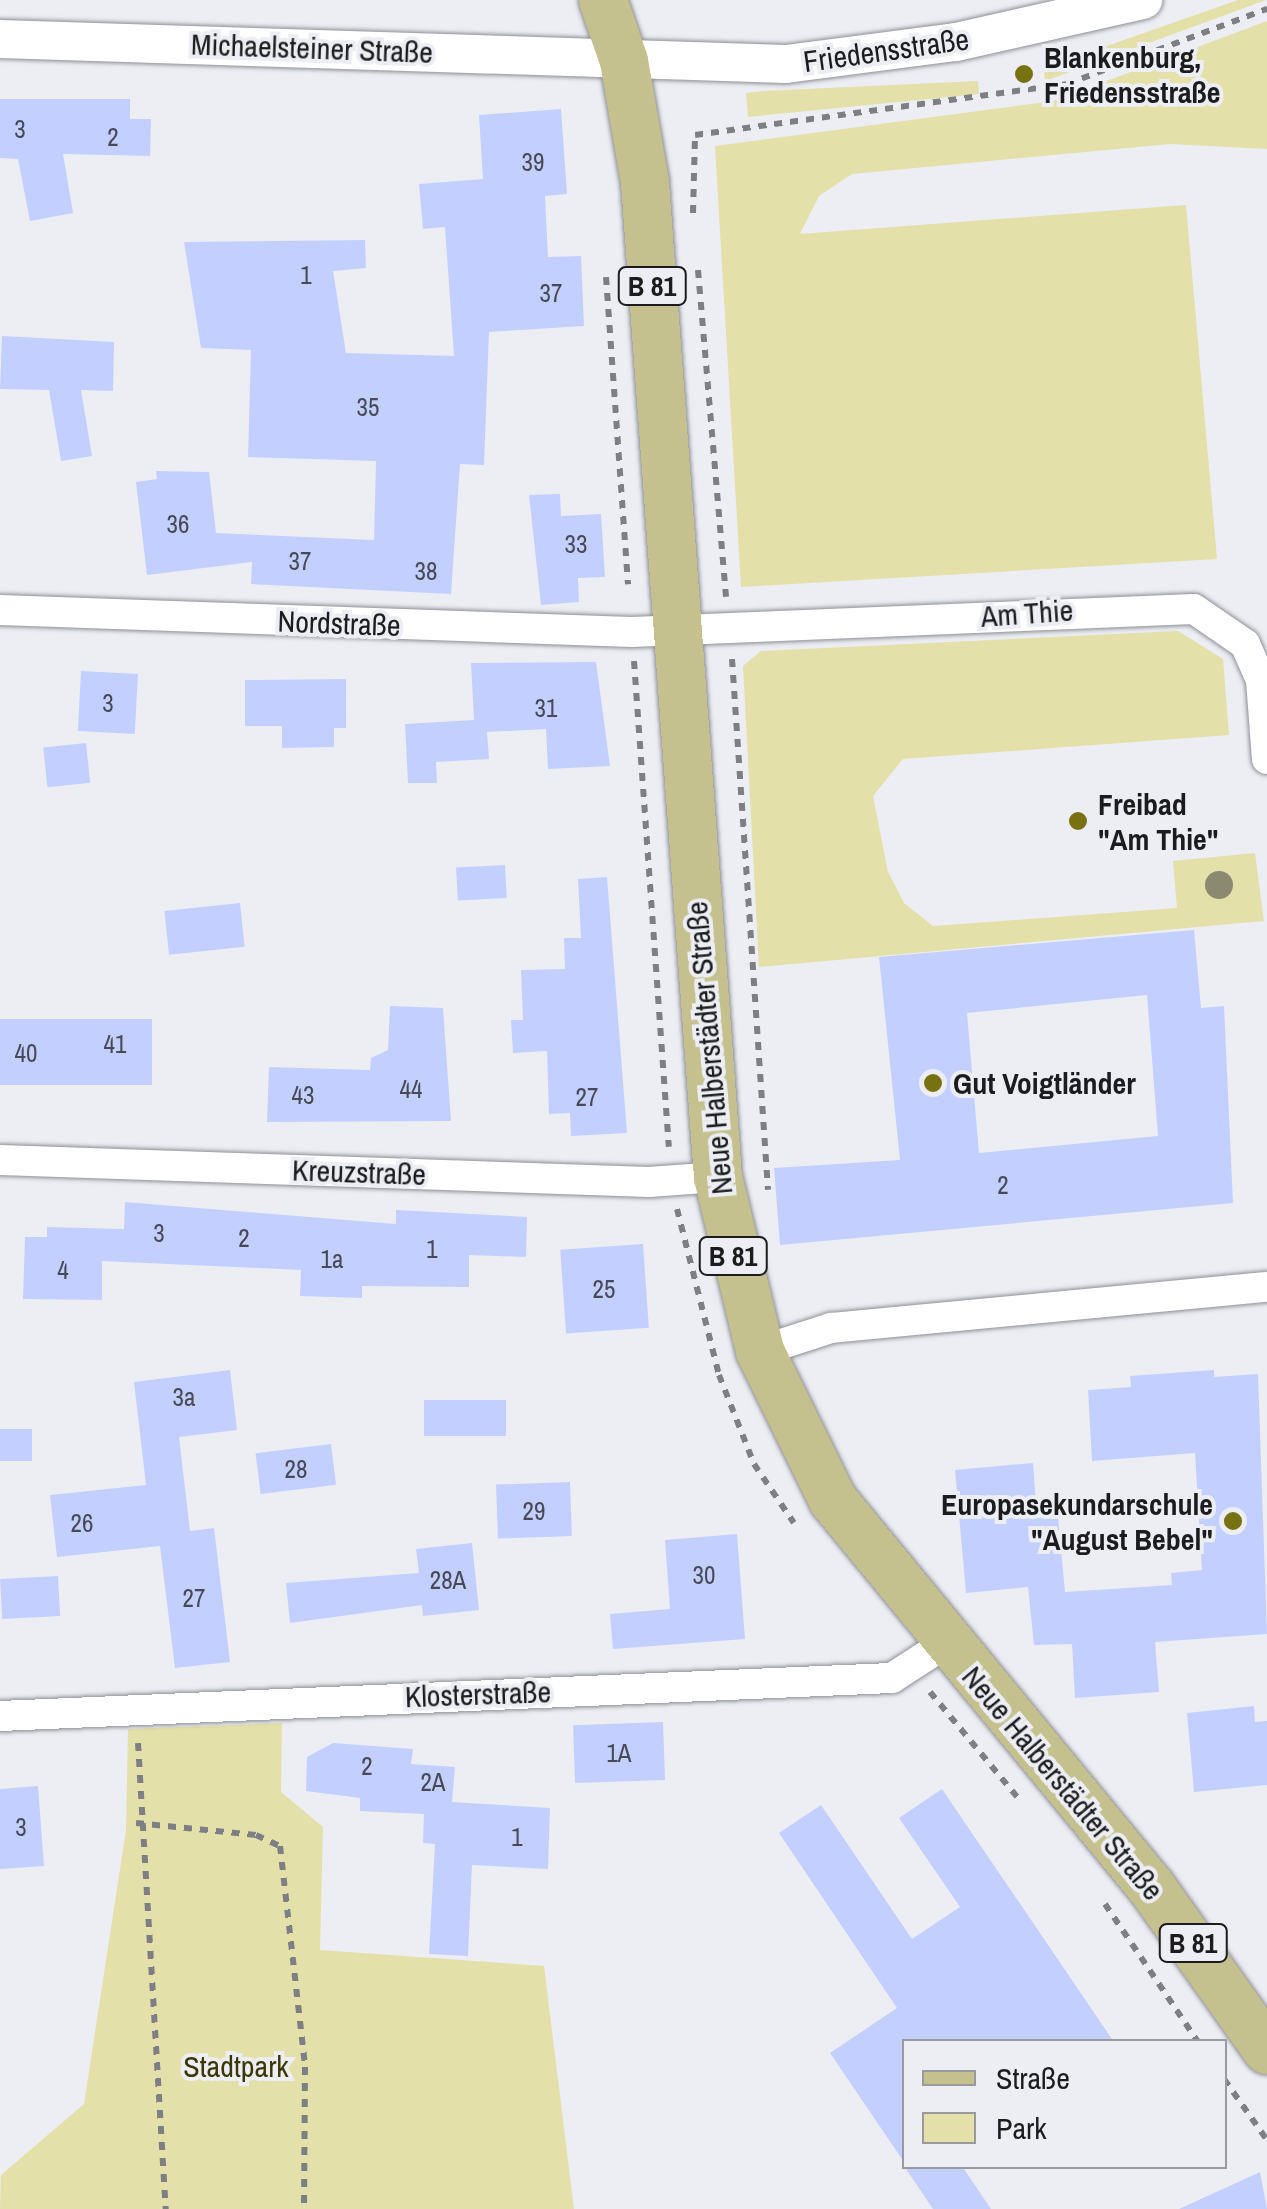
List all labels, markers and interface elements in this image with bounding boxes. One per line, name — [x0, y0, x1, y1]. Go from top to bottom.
street label: Friedensstraße — [801, 21, 971, 79]
street label: Michaelsteiner Straße — [190, 26, 434, 70]
place label: Blankenburg, Friedensstraße — [1044, 39, 1220, 110]
marker: Blankenburg, Friedensstraße — [1013, 63, 1035, 85]
house number: 3 — [14, 114, 26, 144]
house number: 2 — [107, 122, 119, 152]
house number: 39 — [522, 147, 544, 177]
house number: 1 — [300, 260, 312, 290]
road number: B 81 — [617, 263, 687, 309]
house number: 37 — [540, 278, 562, 308]
house number: 35 — [357, 392, 379, 422]
house number: 36 — [167, 509, 189, 539]
house number: 33 — [565, 529, 587, 559]
house number: 37 — [289, 546, 311, 576]
house number: 38 — [415, 556, 437, 586]
street label: Am Thie — [979, 592, 1075, 634]
street label: Nordstraße — [277, 603, 401, 643]
house number: 3 — [102, 688, 114, 718]
house number: 31 — [535, 693, 557, 723]
place label: Freibad "Am Thie" — [1098, 786, 1218, 856]
marker: Freibad "Am Thie" — [1067, 810, 1089, 832]
street label: Neue Halberstädter Straße — [678, 900, 740, 1196]
house number: 41 — [104, 1029, 126, 1059]
house number: 40 — [15, 1038, 37, 1068]
place label: Gut Voigtländer — [953, 1065, 1136, 1101]
marker: Gut Voigtländer — [922, 1072, 944, 1094]
house number: 44 — [400, 1074, 422, 1104]
house number: 43 — [292, 1080, 314, 1110]
house number: 27 — [576, 1082, 598, 1112]
street label: Kreuzstraße — [291, 1152, 427, 1192]
house number: 2 — [997, 1170, 1009, 1200]
house number: 3 — [153, 1218, 165, 1248]
house number: 2 — [238, 1223, 250, 1253]
road number: B 81 — [698, 1233, 768, 1279]
house number: 1 — [426, 1234, 438, 1264]
house number: 1a — [321, 1244, 343, 1274]
house number: 4 — [57, 1255, 69, 1285]
house number: 25 — [593, 1274, 615, 1304]
house number: 3a — [173, 1382, 195, 1412]
house number: 28 — [285, 1454, 307, 1484]
place label: Europasekundarschule "August Bebel" — [941, 1486, 1213, 1556]
house number: 29 — [523, 1496, 545, 1526]
house number: 26 — [71, 1508, 93, 1538]
marker: Europasekundarschule "August Bebel" — [1222, 1510, 1244, 1532]
house number: 30 — [693, 1560, 715, 1590]
house number: 28A — [430, 1565, 466, 1595]
house number: 27 — [183, 1583, 205, 1613]
street label: Neue Halberstädter Straße — [955, 1659, 1171, 1907]
street label: Klosterstraße — [404, 1673, 552, 1715]
house number: 1A — [606, 1738, 632, 1768]
house number: 2 — [361, 1751, 373, 1781]
house number: 2A — [420, 1767, 446, 1797]
house number: 3 — [15, 1812, 27, 1842]
house number: 1 — [511, 1822, 523, 1852]
road number: B 81 — [1158, 1920, 1228, 1966]
legend — [902, 2039, 1227, 2169]
park label: Stadtpark — [183, 2048, 289, 2084]
text: Straße — [996, 2058, 1070, 2098]
text: Park — [996, 2108, 1047, 2148]

